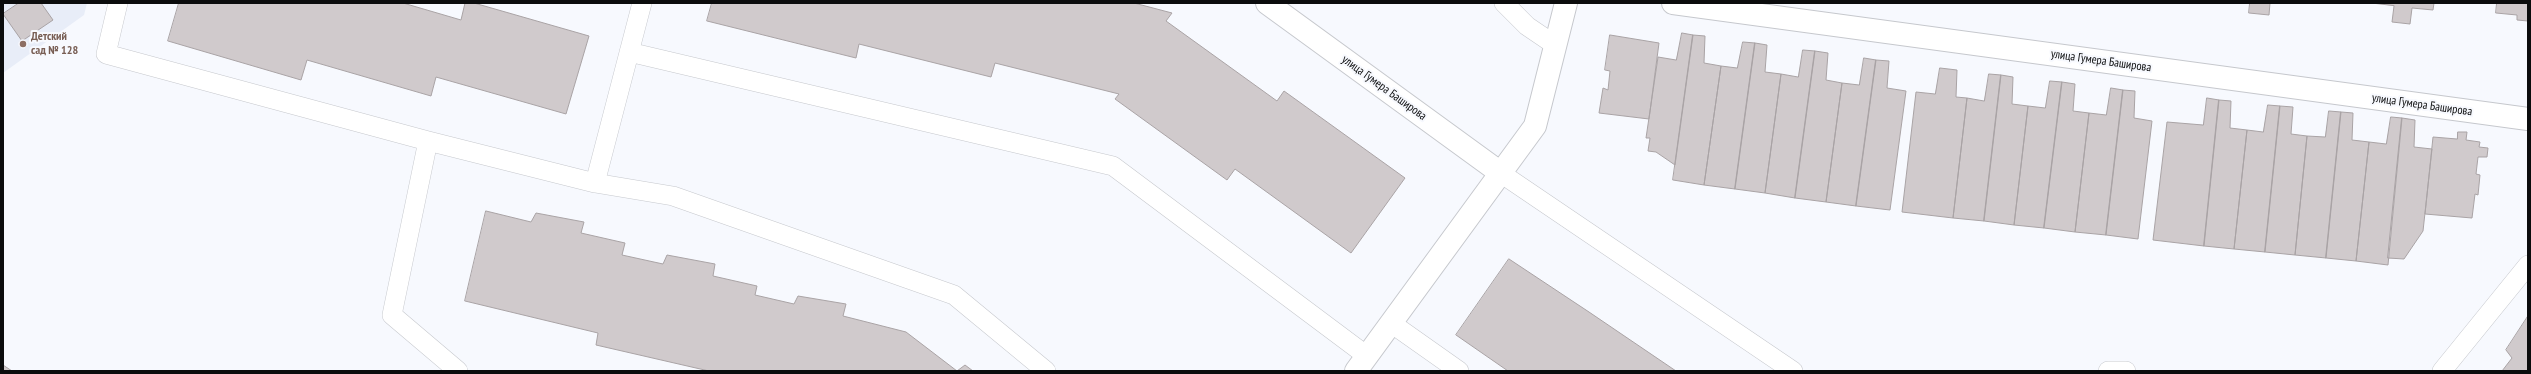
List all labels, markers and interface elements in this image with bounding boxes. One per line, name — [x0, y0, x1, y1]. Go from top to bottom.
place label: Детский сад № 128 — [31, 30, 78, 58]
marker: Детский сад № 128 — [18, 39, 28, 49]
street label: улица Гумера Баширова — [2050, 47, 2152, 75]
street label: улица Гумера Баширова — [1339, 52, 1429, 124]
street label: улица Гумера Баширова — [2371, 91, 2473, 119]

